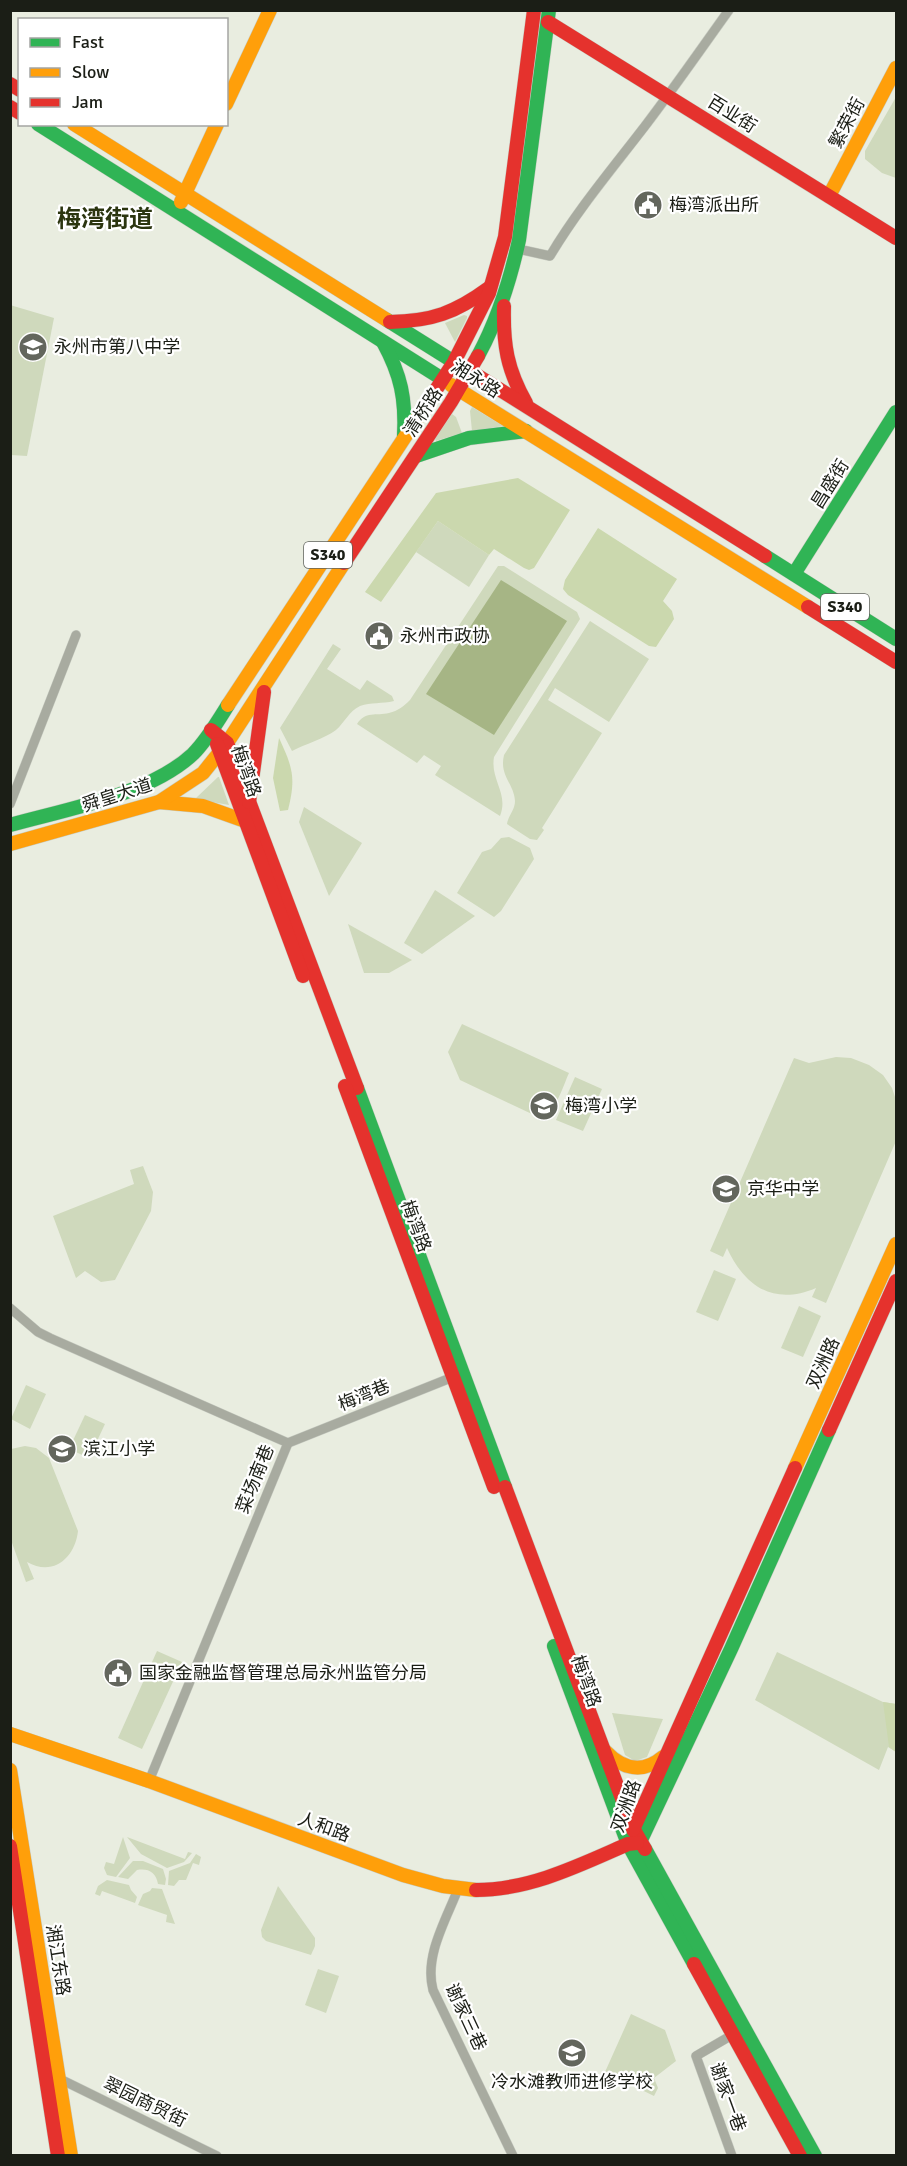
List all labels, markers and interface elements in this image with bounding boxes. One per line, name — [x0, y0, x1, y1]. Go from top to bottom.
legend — [18, 18, 228, 126]
text: Fast — [72, 31, 104, 53]
text: Slow — [72, 61, 109, 83]
street label: 百业街 — [703, 90, 761, 138]
text: Jam — [72, 91, 103, 113]
street label: 繁荣街 — [825, 94, 869, 152]
public building icon: 梅湾派出所 — [632, 189, 664, 221]
place label: 梅湾派出所 — [669, 194, 759, 216]
district label: 梅湾街道 — [57, 204, 153, 234]
school or university icon: 永州市第八中学 — [17, 331, 49, 363]
place label: 永州市第八中学 — [54, 336, 180, 358]
street label: 湘永路 — [447, 355, 505, 403]
street label: 清桥路 — [399, 383, 447, 441]
street label: 昌盛街 — [806, 455, 854, 513]
road number: S340 — [304, 542, 352, 568]
road number: S340 — [821, 594, 869, 620]
public building icon: 永州市政协 — [363, 620, 395, 652]
place label: 永州市政协 — [400, 625, 490, 647]
street label: 梅湾路 — [226, 742, 266, 800]
street label: 舜皇大道 — [79, 773, 155, 817]
school or university icon: 梅湾小学 — [528, 1090, 560, 1122]
place label: 梅湾小学 — [565, 1095, 637, 1117]
school or university icon: 京华中学 — [710, 1173, 742, 1205]
place label: 京华中学 — [747, 1178, 819, 1200]
street label: 梅湾路 — [396, 1197, 436, 1255]
street label: 双洲路 — [802, 1334, 844, 1392]
street label: 梅湾巷 — [335, 1375, 393, 1415]
school or university icon: 滨江小学 — [46, 1433, 78, 1465]
place label: 滨江小学 — [83, 1438, 155, 1460]
street label: 菜场南巷 — [231, 1442, 279, 1516]
street label: 梅湾路 — [566, 1652, 606, 1710]
public building icon: 国家金融监督管理总局永州监管分局 — [102, 1657, 134, 1689]
place label: 国家金融监督管理总局永州监管分局 — [139, 1662, 427, 1684]
street label: 双洲路 — [606, 1777, 646, 1835]
street label: 人和路 — [295, 1807, 353, 1847]
street label: 湘江东路 — [42, 1923, 74, 1997]
street label: 谢家三巷 — [441, 1980, 491, 2054]
school or university icon: 冷水滩教师进修学校 — [556, 2037, 588, 2069]
street label: 谢家一巷 — [705, 2059, 751, 2135]
place label: 冷水滩教师进修学校 — [491, 2071, 653, 2093]
street label: 翠园商贸街 — [100, 2072, 190, 2132]

